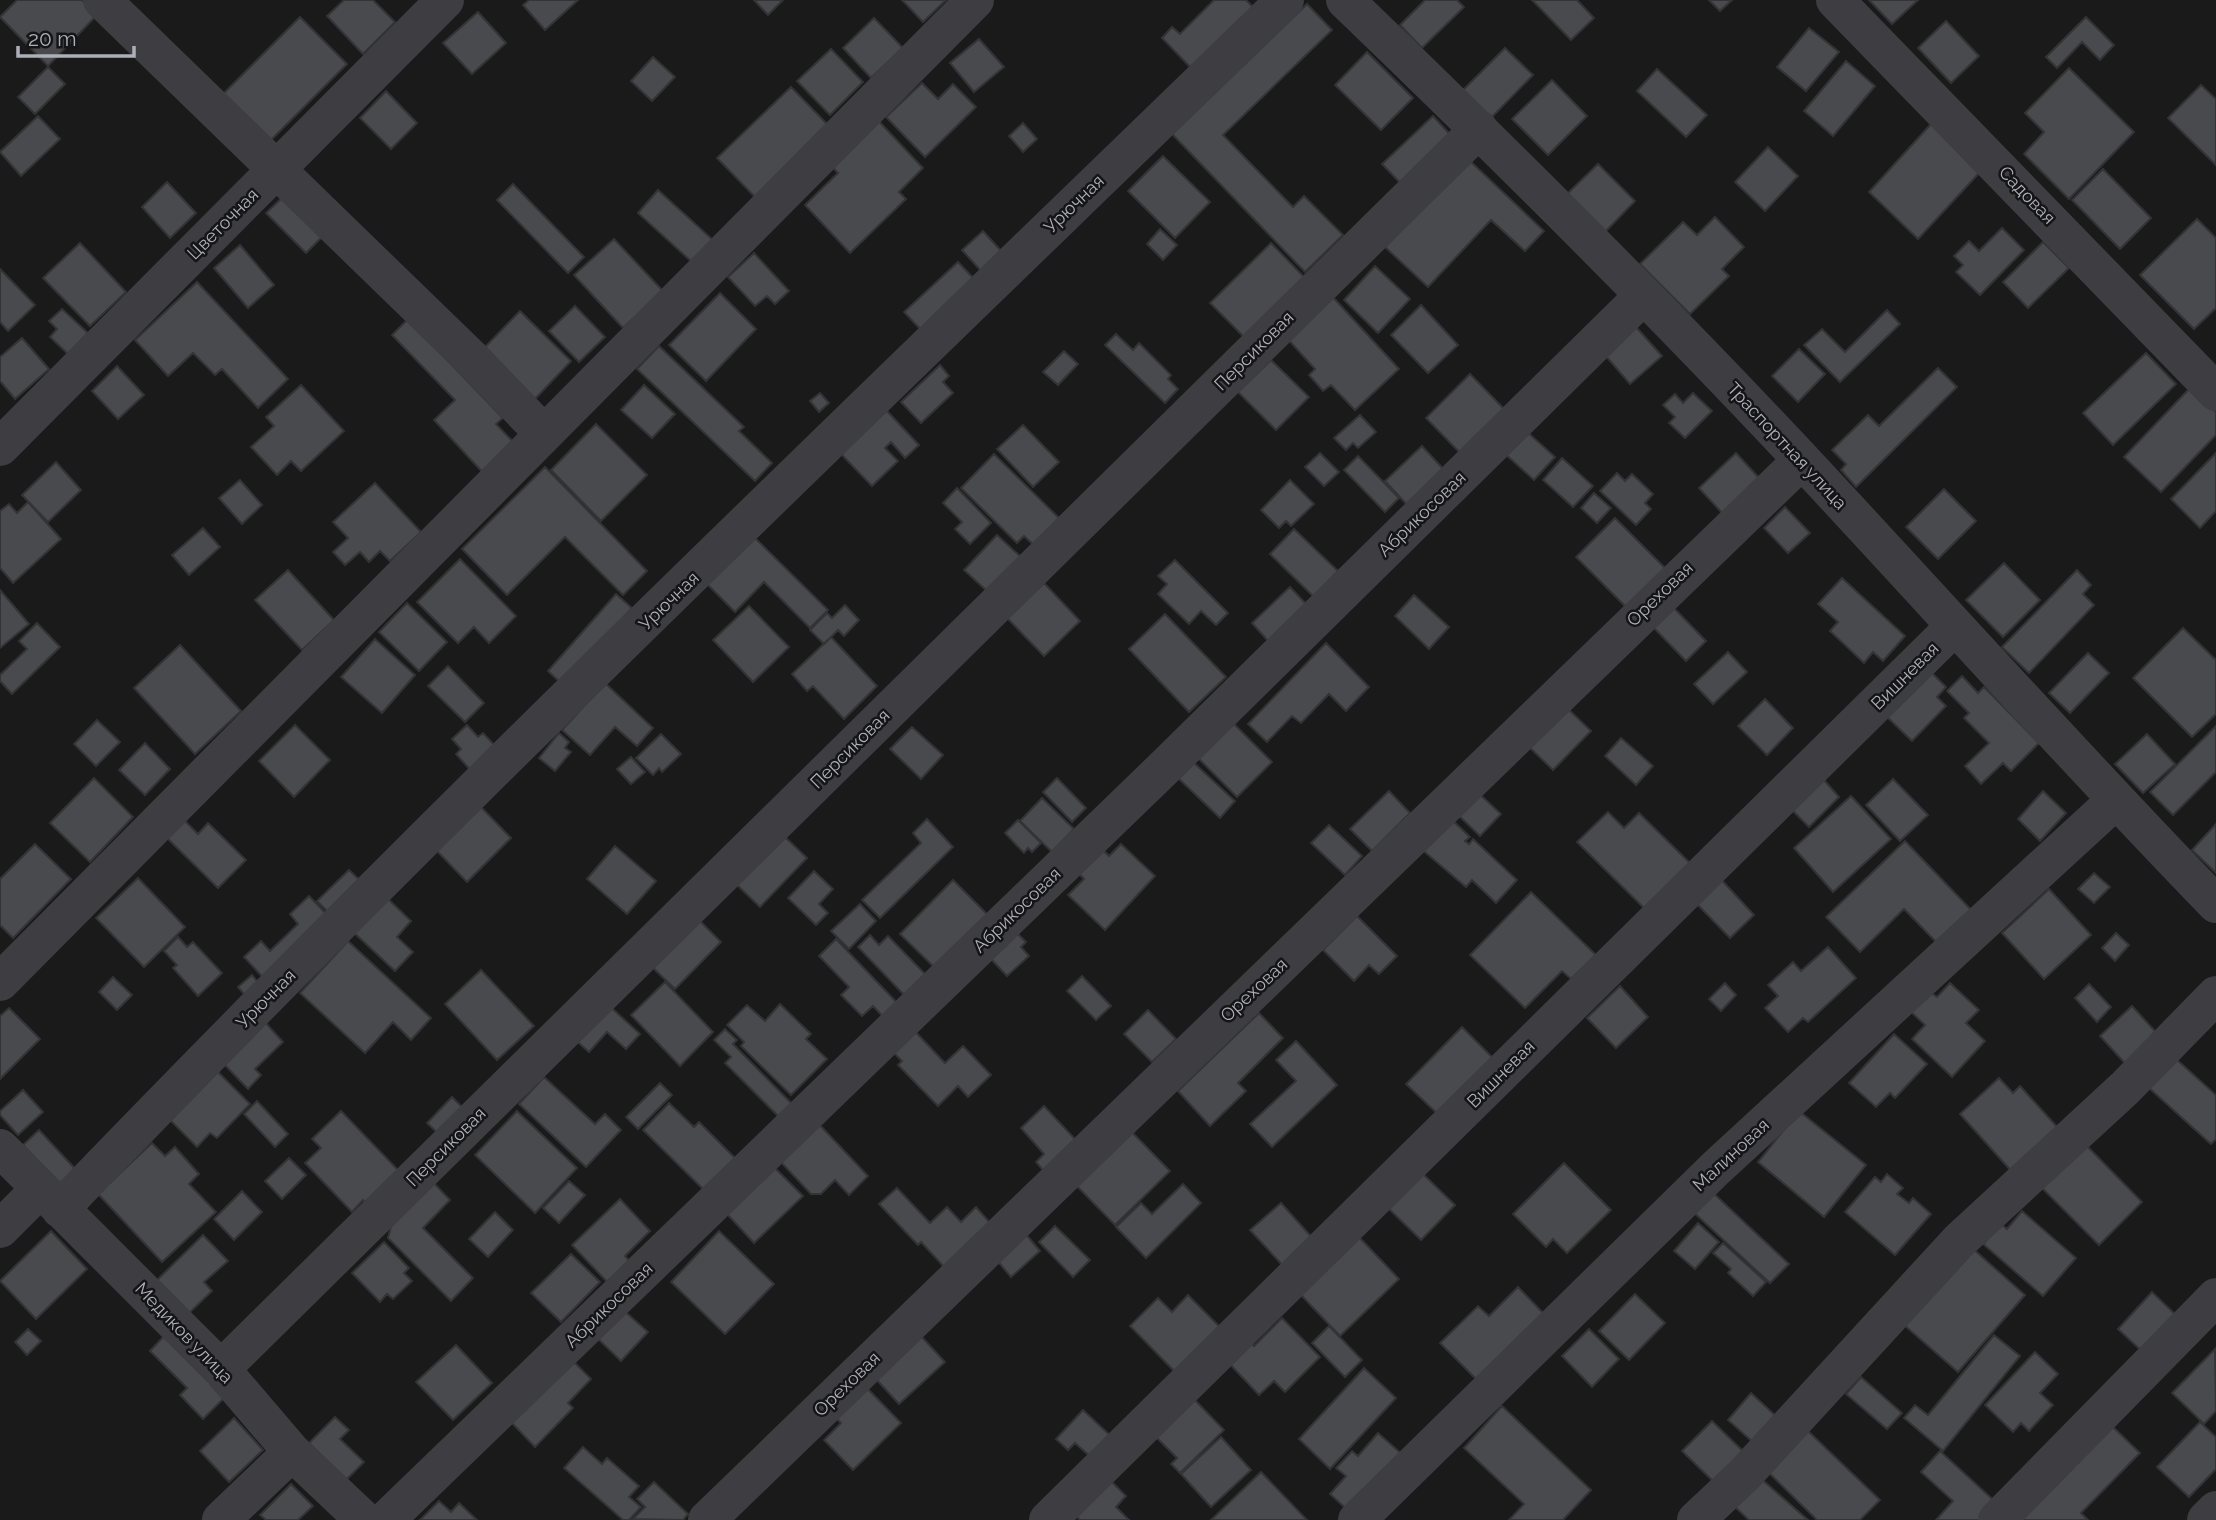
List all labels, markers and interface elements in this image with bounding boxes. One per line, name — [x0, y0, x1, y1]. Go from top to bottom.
scale bar — [18, 14, 133, 58]
text: 20 m — [28, 26, 76, 51]
street label: Садовая — [1995, 161, 2060, 228]
street label: Урючная — [1039, 170, 1108, 237]
street label: Цветочная — [183, 184, 262, 263]
street label: Персиковая — [1210, 307, 1298, 395]
street label: Траспортная улица — [1723, 378, 1851, 513]
street label: Абрикосовая — [1374, 467, 1470, 561]
street label: Ореховая — [1622, 557, 1697, 630]
street label: Урючная — [634, 567, 703, 634]
street label: Вишневая — [1867, 638, 1943, 714]
street label: Персиковая — [806, 705, 894, 793]
street label: Абрикосовая — [969, 863, 1065, 957]
street label: Ореховая — [1216, 953, 1291, 1026]
street label: Урючная — [232, 965, 300, 1033]
street label: Вишневая — [1463, 1036, 1539, 1112]
street label: Персиковая — [402, 1103, 490, 1191]
street label: Малиновая — [1688, 1114, 1773, 1195]
street label: Абрикосовая — [561, 1258, 657, 1352]
street label: Медиков улица — [131, 1278, 238, 1387]
street label: Ореховая — [809, 1347, 884, 1420]

